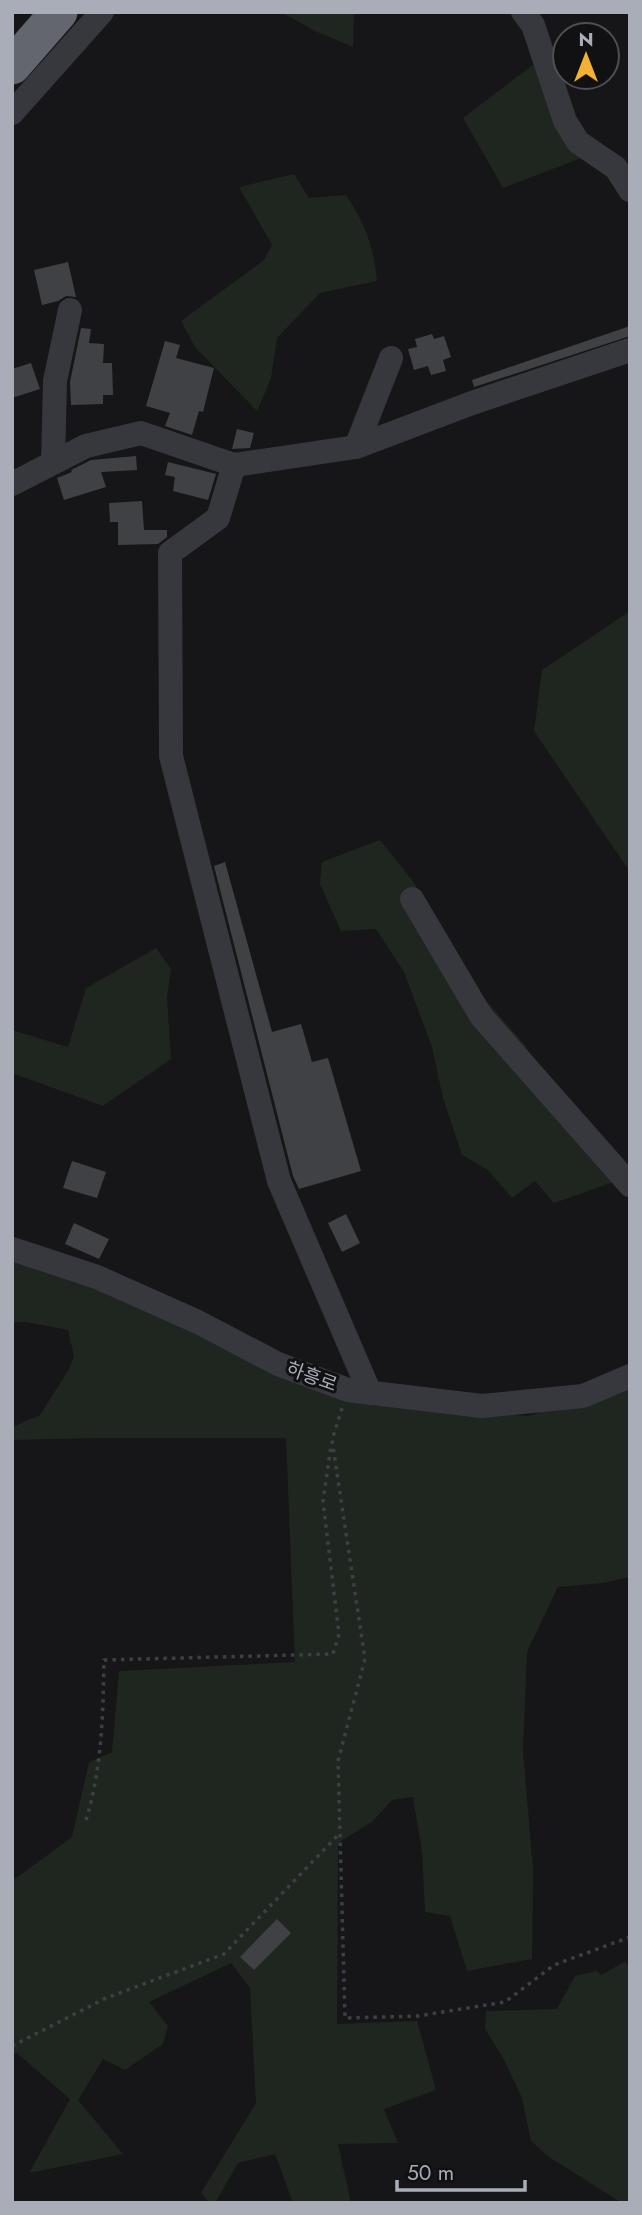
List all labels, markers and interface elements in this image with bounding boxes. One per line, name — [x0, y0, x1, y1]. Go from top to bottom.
north arrow — [551, 21, 621, 91]
text: N — [578, 26, 594, 53]
street label: 하흥로 — [283, 1355, 341, 1398]
scale bar — [397, 2148, 525, 2192]
text: 50 m — [407, 2158, 454, 2188]

